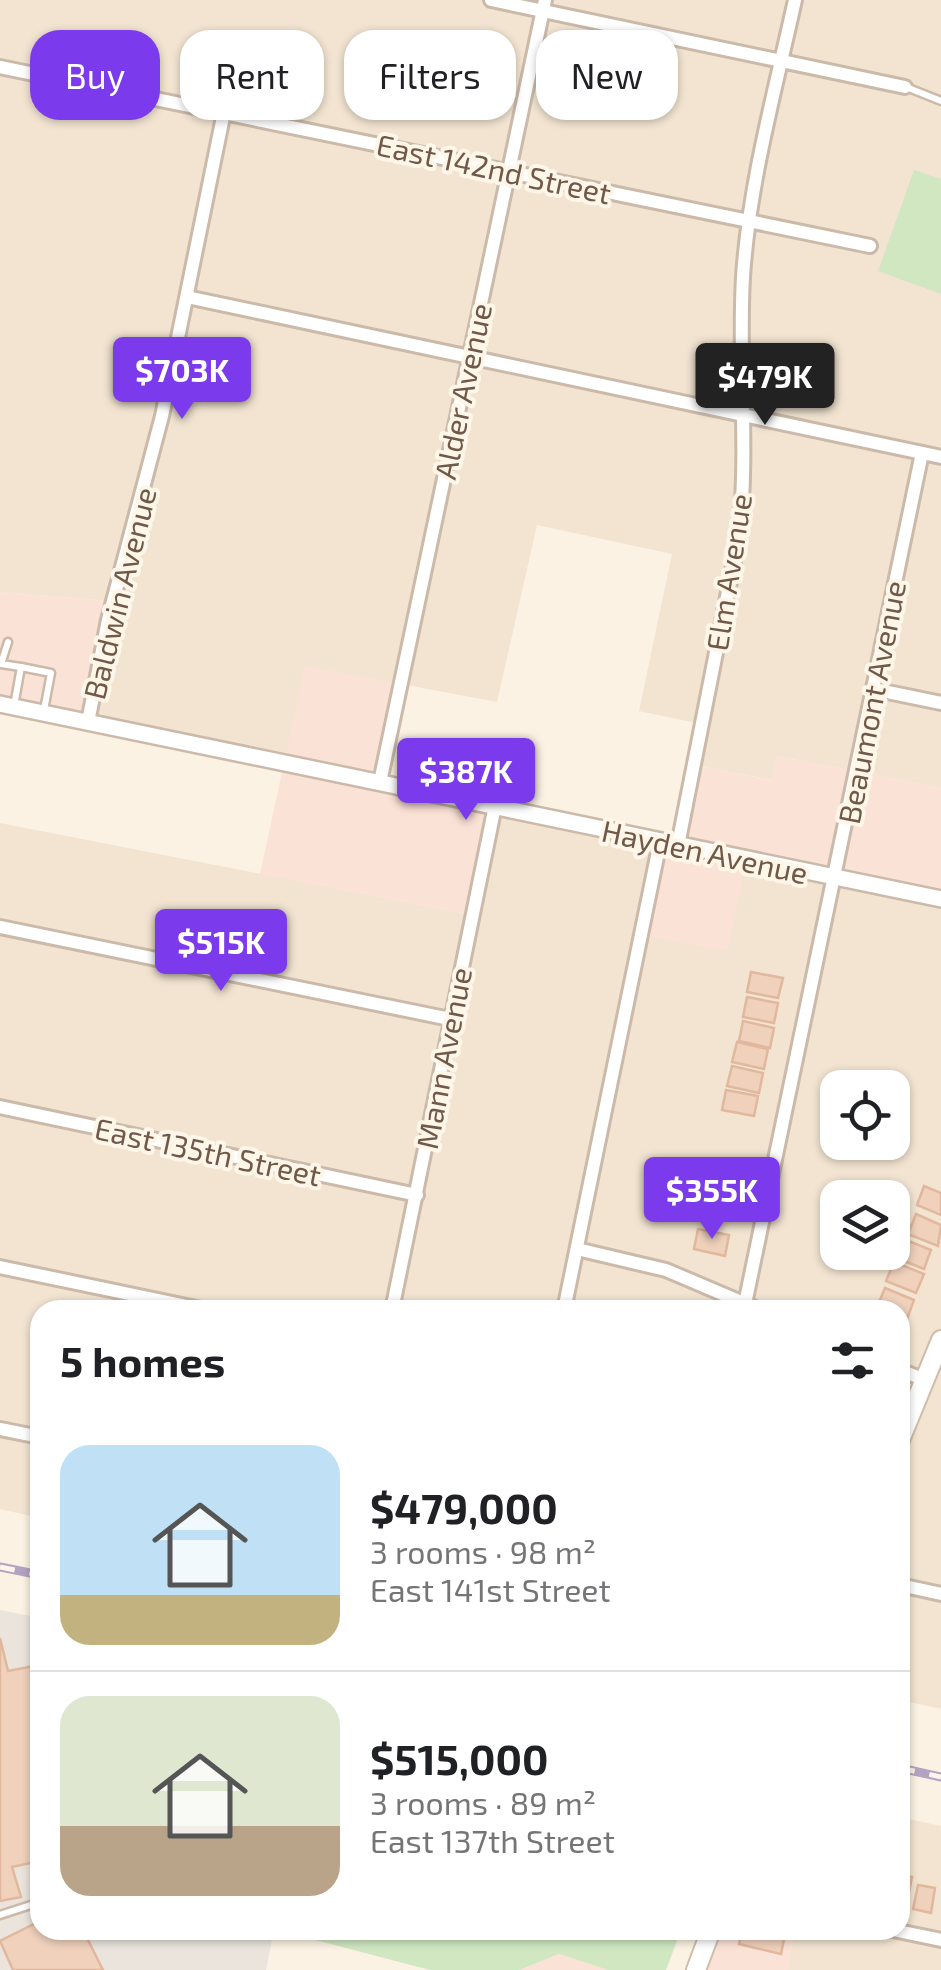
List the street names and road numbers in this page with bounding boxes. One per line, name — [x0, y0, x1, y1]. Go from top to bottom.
street label: East 142nd Street — [374, 126, 614, 210]
street label: Alder Avenue — [426, 300, 498, 482]
street label: Baldwin Avenue — [75, 483, 163, 703]
street label: Elm Avenue — [698, 491, 758, 653]
street label: Beaumont Avenue — [830, 577, 912, 827]
street label: Hayden Avenue — [599, 812, 811, 890]
street label: Mann Avenue — [408, 964, 478, 1152]
street label: East 135th Street — [92, 1109, 324, 1193]

